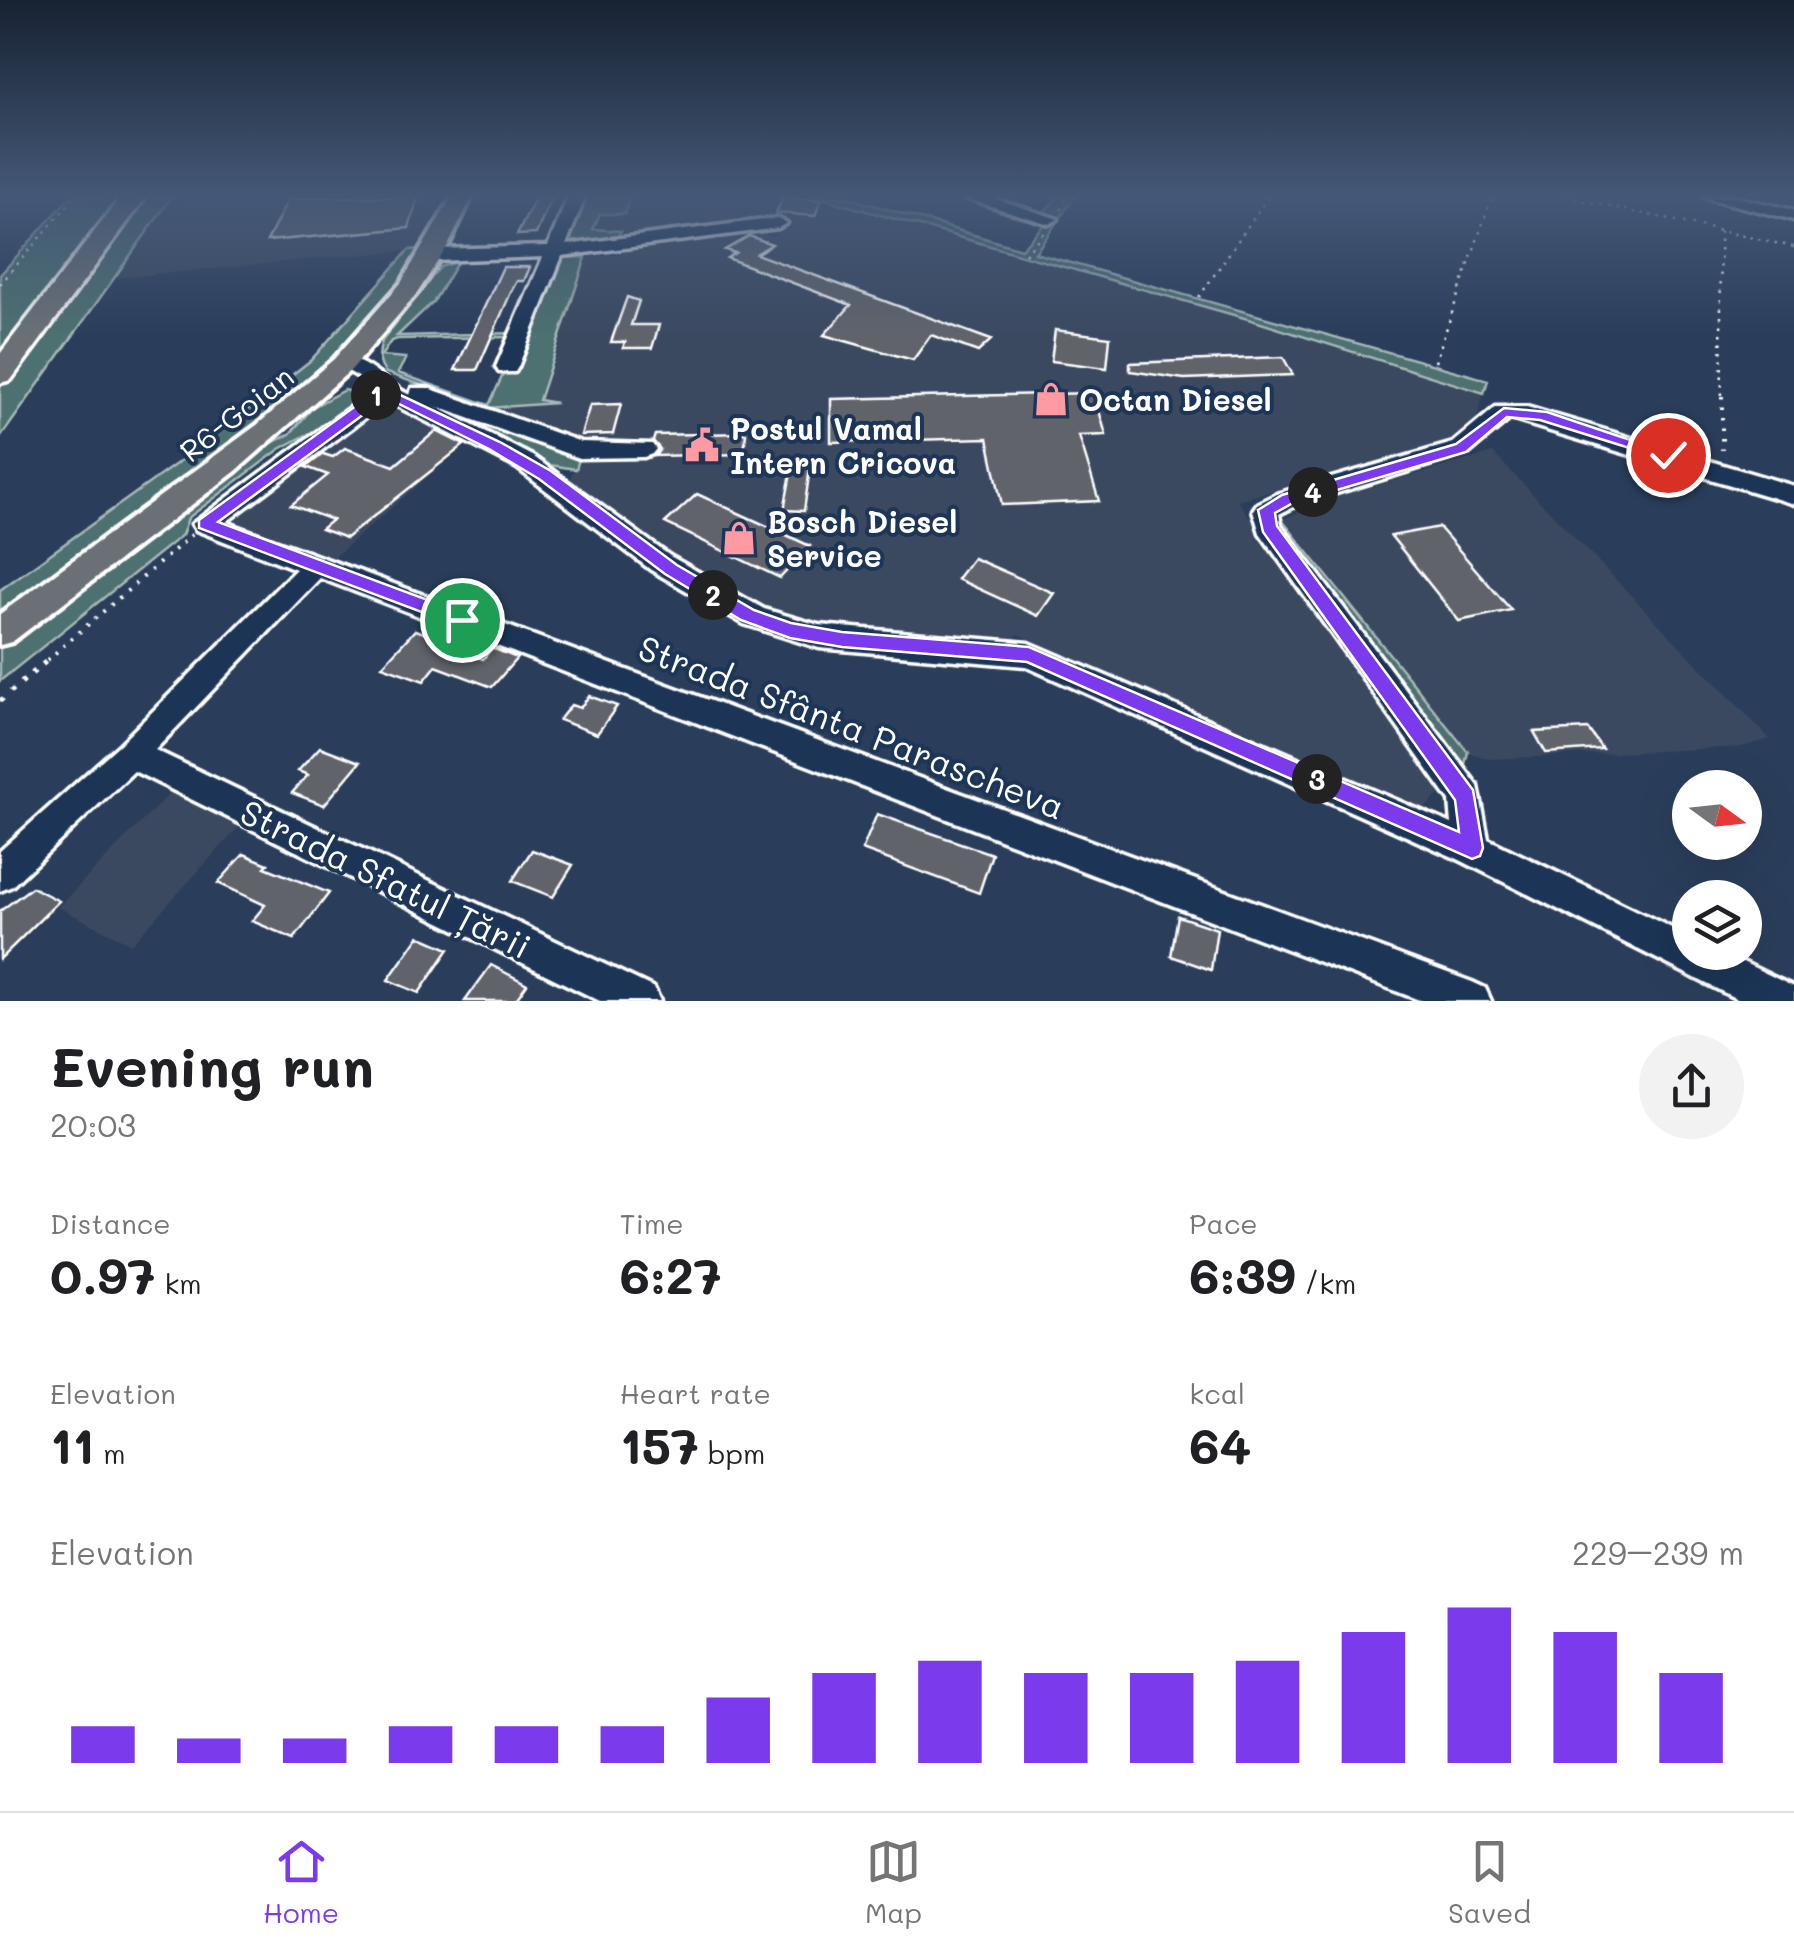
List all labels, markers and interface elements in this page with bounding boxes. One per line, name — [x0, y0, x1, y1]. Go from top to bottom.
street label: R6-Goian — [171, 356, 301, 470]
pin: 1 — [351, 370, 401, 420]
text: 1 — [370, 377, 382, 413]
place label: Octan Diesel — [1079, 379, 1272, 419]
shop icon: Octan Diesel — [1032, 380, 1070, 418]
place label: Postul Vamal Intern Cricova — [730, 408, 956, 482]
pin — [1626, 413, 1711, 498]
public building icon: Postul Vamal Intern Cricova — [683, 426, 721, 464]
icon: check — [1641, 428, 1696, 483]
pin: 4 — [1288, 467, 1338, 517]
text: 4 — [1304, 474, 1322, 510]
place label: Bosch Diesel Service — [767, 501, 957, 575]
shop icon: Bosch Diesel Service — [720, 519, 758, 557]
pin: 2 — [688, 570, 738, 620]
text: 2 — [705, 577, 721, 613]
pin — [420, 578, 505, 663]
icon: arrive — [435, 593, 490, 648]
street label: Strada Sfânta Parascheva — [632, 623, 1072, 829]
pin: 3 — [1292, 754, 1342, 804]
text: 3 — [1309, 761, 1325, 797]
north arrow — [1672, 770, 1762, 860]
map controls — [1672, 770, 1762, 970]
street label: Strada Sfatul Țării — [233, 788, 539, 969]
button: layers — [1672, 880, 1762, 970]
text: Evening run — [50, 1029, 374, 1101]
button: share — [1639, 1034, 1744, 1139]
text: 20:03 — [50, 1103, 136, 1145]
text: Distance — [50, 1205, 171, 1241]
text: Time — [620, 1205, 683, 1241]
text: Pace — [1189, 1205, 1258, 1241]
text: 0.97 — [50, 1241, 155, 1307]
text: 6:27 — [620, 1241, 722, 1307]
text: 6:39 — [1189, 1241, 1295, 1307]
text: km — [155, 1265, 202, 1301]
text: /km — [1295, 1265, 1356, 1301]
text: Elevation — [50, 1375, 176, 1411]
text: Heart rate — [620, 1375, 771, 1411]
text: kcal — [1189, 1375, 1245, 1411]
text: 11 — [50, 1411, 94, 1477]
text: 157 — [620, 1411, 699, 1477]
text: 64 — [1189, 1411, 1251, 1477]
text: m — [94, 1435, 126, 1471]
text: bpm — [699, 1435, 765, 1471]
text: Elevation — [50, 1531, 194, 1573]
text: 229–239 m — [1572, 1531, 1744, 1573]
tab: Home — [263, 1834, 339, 1930]
tab: Map — [865, 1834, 922, 1930]
tab: Saved — [1448, 1834, 1531, 1930]

